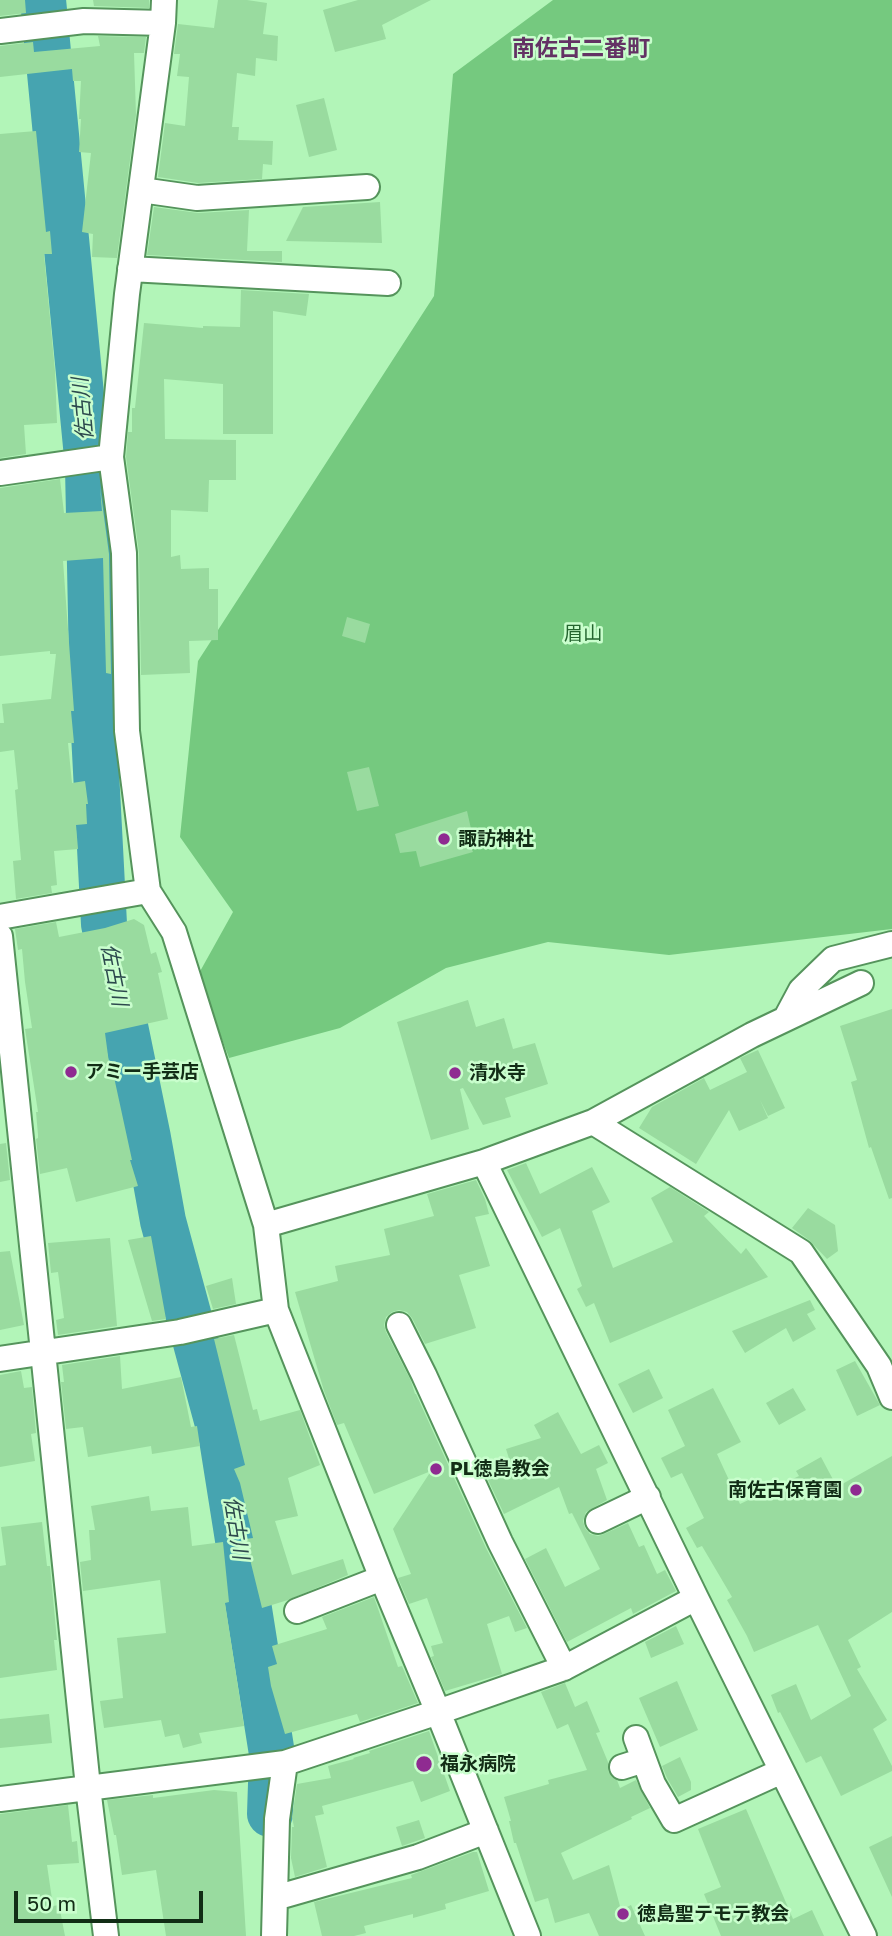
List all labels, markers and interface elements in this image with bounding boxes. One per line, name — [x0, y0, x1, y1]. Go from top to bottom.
district label: 南佐古二番町 — [512, 35, 650, 63]
water label: 佐古川 — [68, 377, 98, 441]
park label: 眉山 — [564, 623, 602, 645]
place label: 諏訪神社 — [458, 828, 534, 850]
marker: 諏訪神社 — [436, 831, 452, 847]
water label: 佐古川 — [96, 942, 132, 1008]
place label: アミー手芸店 — [85, 1061, 199, 1083]
place label: 清水寺 — [469, 1062, 526, 1084]
marker: アミー手芸店 — [63, 1064, 79, 1080]
marker: 清水寺 — [447, 1065, 463, 1081]
place label: PL徳島教会 — [450, 1458, 550, 1480]
marker: PL徳島教会 — [428, 1461, 444, 1477]
place label: 南佐古保育園 — [728, 1479, 842, 1501]
marker: 南佐古保育園 — [848, 1482, 864, 1498]
water label: 佐古川 — [219, 1495, 253, 1561]
place label: 福永病院 — [440, 1753, 516, 1775]
marker: 福永病院 — [414, 1754, 434, 1774]
scale bar — [18, 1876, 206, 1920]
text: 50 m — [27, 1890, 76, 1916]
place label: 徳島聖テモテ教会 — [637, 1903, 789, 1925]
marker: 徳島聖テモテ教会 — [615, 1906, 631, 1922]

